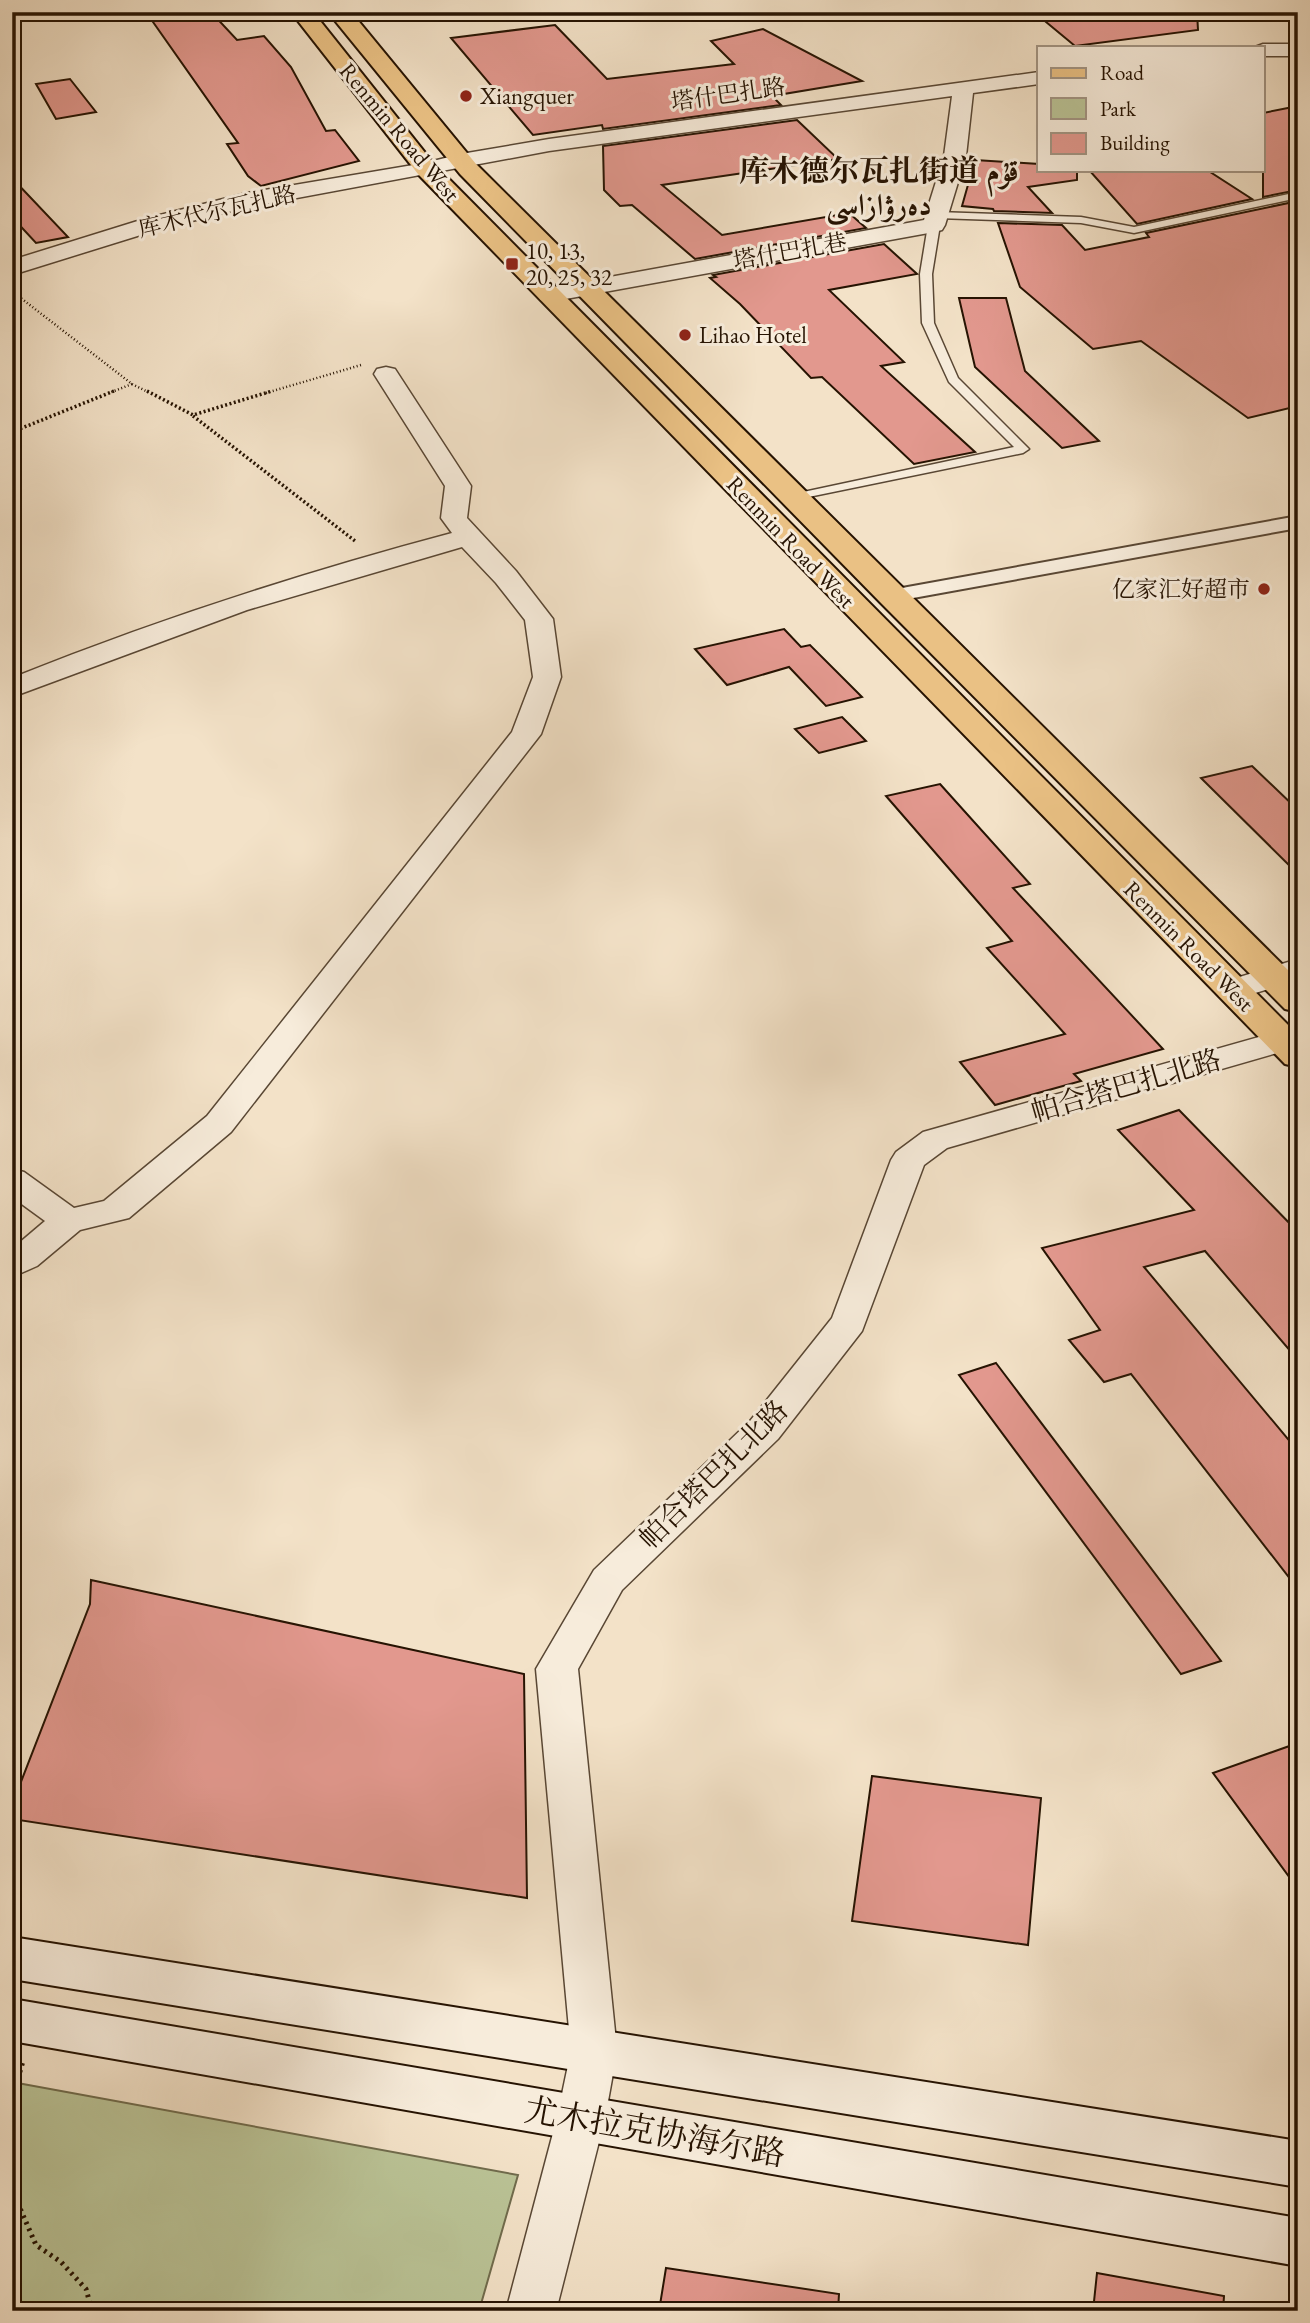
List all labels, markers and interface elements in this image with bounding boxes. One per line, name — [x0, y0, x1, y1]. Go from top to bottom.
legend — [1037, 46, 1264, 172]
street label: Renmin Road West — [333, 56, 468, 208]
text: Road — [1100, 59, 1144, 86]
street label: 塔什巴扎路 — [669, 71, 787, 117]
place label: Xiangquer — [479, 81, 574, 111]
marker: Xiangquer — [458, 88, 474, 104]
text: Park — [1100, 95, 1137, 122]
text: Building — [1100, 129, 1170, 156]
district label: 库木德尔瓦扎街道 قۇم دەرۋازاسى — [739, 151, 1019, 226]
street label: 库木代尔瓦扎路 — [135, 178, 299, 244]
street label: 塔什巴扎巷 — [731, 226, 849, 276]
place label: 10, 13, 20, 25, 32 — [526, 236, 612, 292]
marker: 10, 13, 20, 25, 32 — [504, 256, 520, 272]
place label: Lihao Hotel — [699, 320, 807, 350]
marker: Lihao Hotel — [677, 327, 693, 343]
street label: Renmin Road West — [720, 469, 862, 615]
place label: 亿家汇好超市 — [1112, 574, 1250, 604]
marker: 亿家汇好超市 — [1256, 581, 1272, 597]
street label: Renmin Road West — [1117, 874, 1261, 1018]
street label: 帕合塔巴扎北路 — [1027, 1041, 1225, 1129]
street label: 帕合塔巴扎北路 — [631, 1392, 795, 1556]
street label: 尤木拉克协海尔路 — [521, 2087, 789, 2176]

